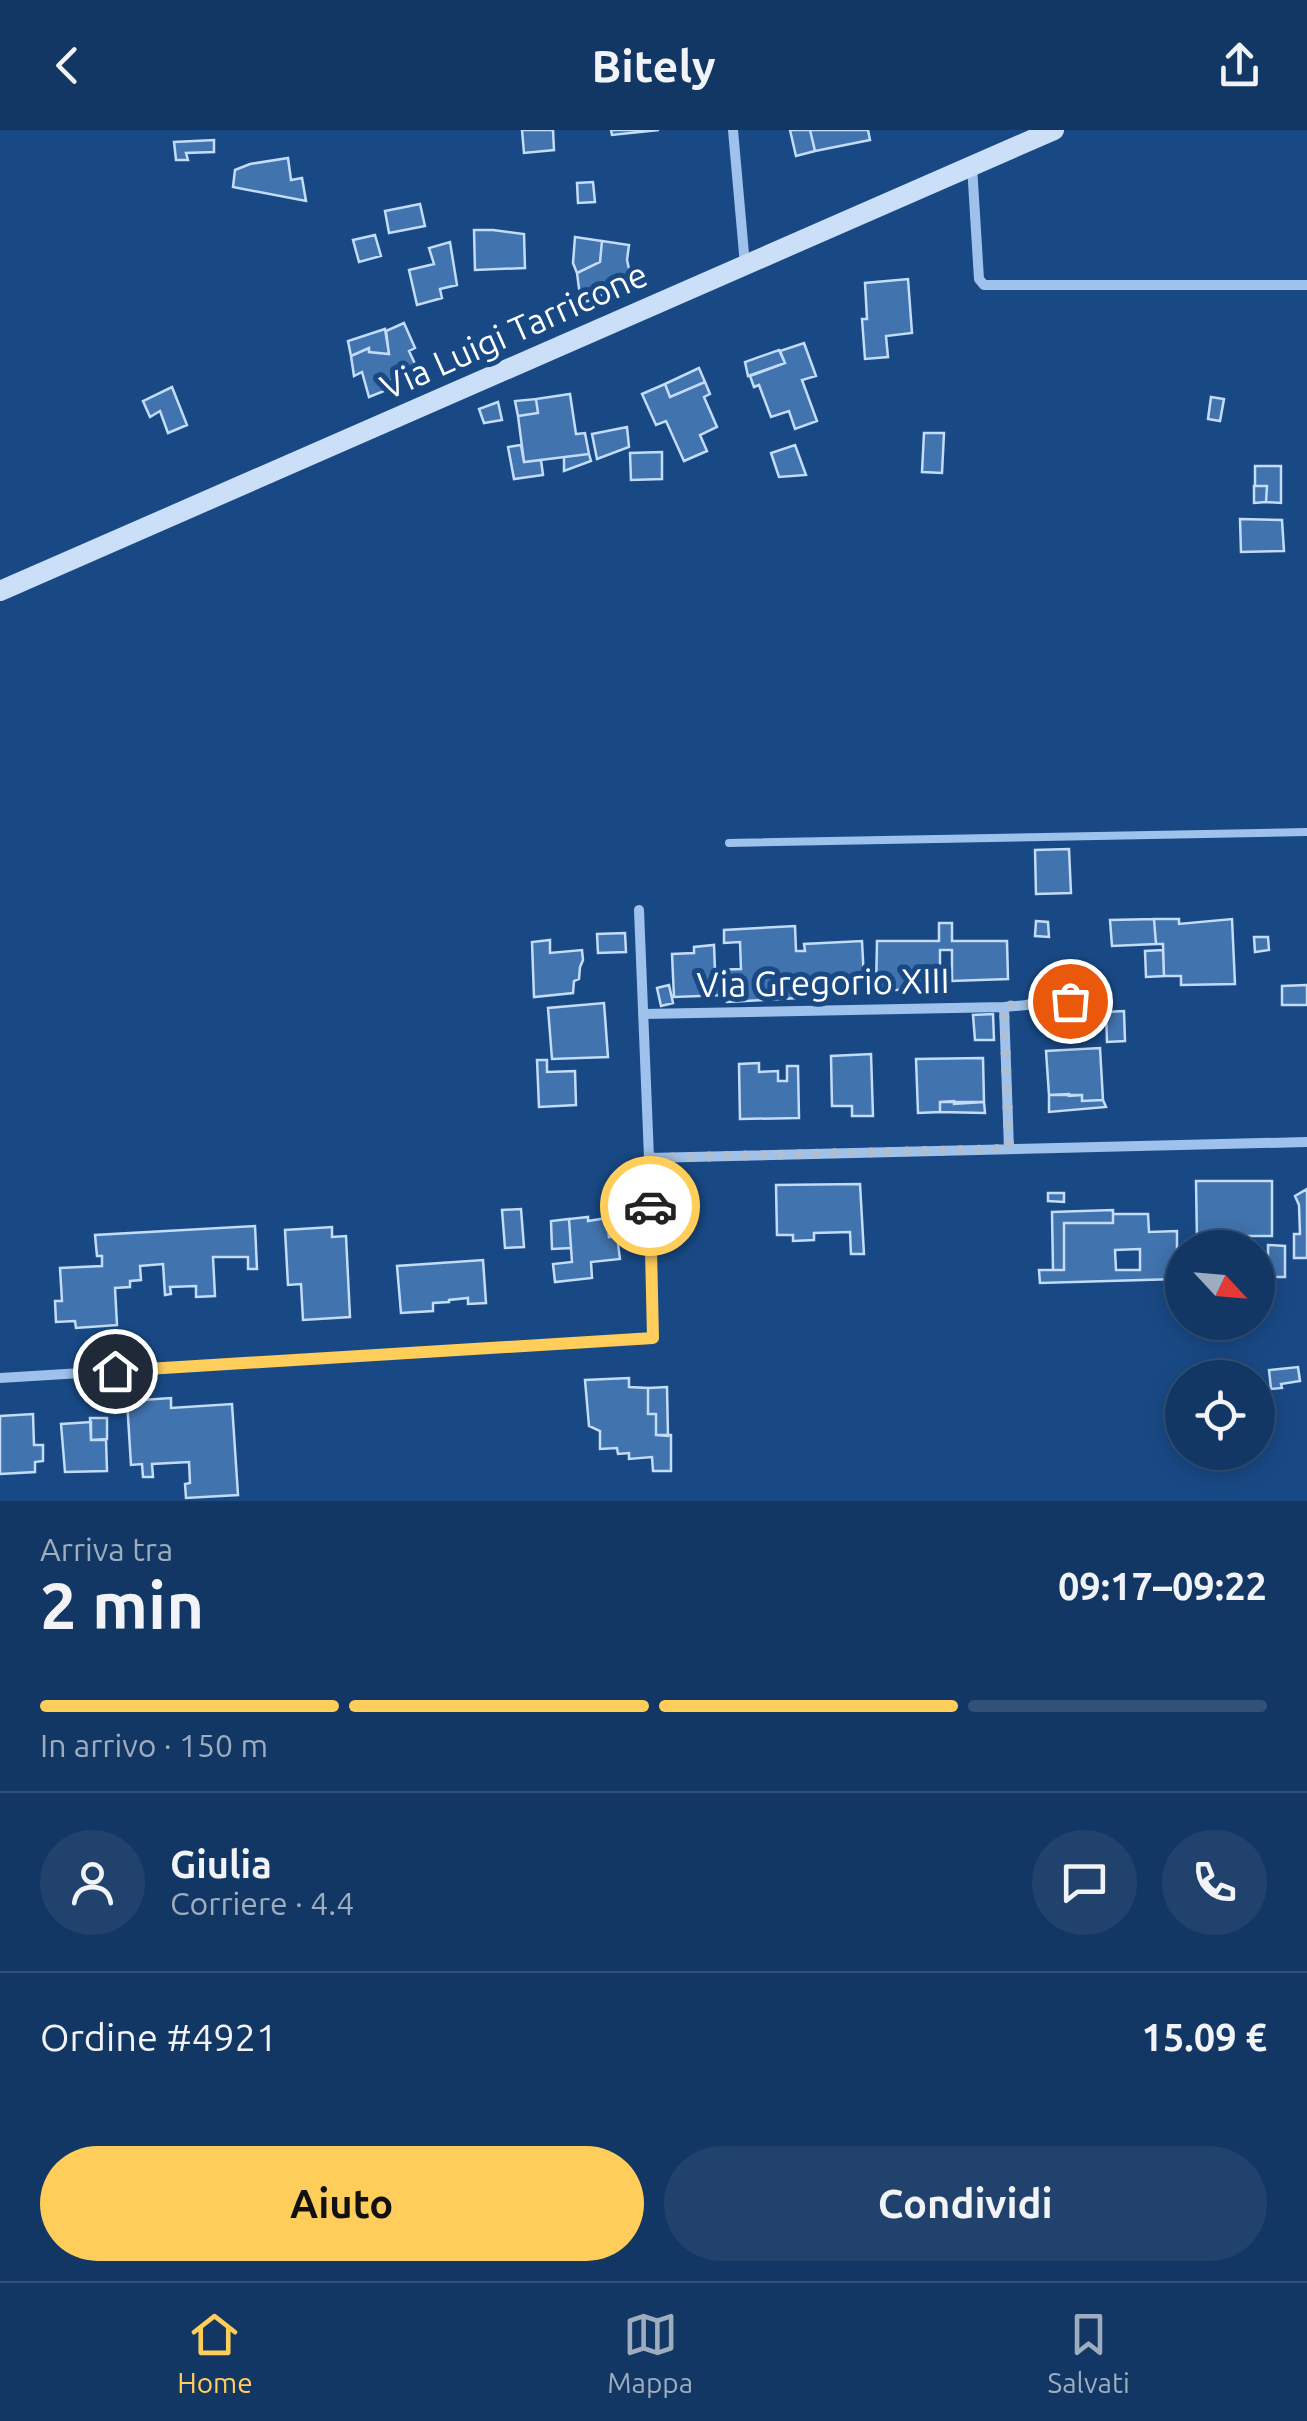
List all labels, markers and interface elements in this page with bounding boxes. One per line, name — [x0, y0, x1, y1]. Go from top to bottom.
icon: back — [40, 38, 95, 93]
icon: share — [1212, 38, 1267, 93]
text: Bitely — [591, 40, 716, 91]
street label: Via Luigi Tarricone — [374, 253, 653, 407]
pin — [1028, 959, 1113, 1044]
street label: Via Gregorio XIII — [696, 960, 950, 1004]
icon: bag — [1043, 974, 1098, 1029]
courier — [600, 1156, 700, 1256]
icon: car — [623, 1179, 678, 1234]
north arrow — [1165, 1230, 1275, 1340]
map controls — [1165, 1230, 1275, 1470]
pin — [73, 1329, 158, 1414]
icon: home — [88, 1344, 143, 1399]
button: locate — [1165, 1360, 1275, 1470]
text: Arriva tra — [40, 1531, 173, 1567]
text: 09:17–09:22 — [1058, 1565, 1267, 1607]
text: 2 min — [40, 1568, 204, 1641]
text: In arrivo · 150 m — [40, 1727, 268, 1763]
button: person — [40, 1830, 145, 1935]
button: chat — [1032, 1830, 1137, 1935]
button: phone — [1162, 1830, 1267, 1935]
text: Giulia — [170, 1843, 272, 1885]
text: Corriere · 4.4 — [170, 1885, 354, 1921]
text: Ordine #4921 — [40, 2016, 277, 2058]
text: 15.09 € — [1141, 2016, 1267, 2058]
button: Aiuto — [40, 2146, 644, 2261]
button: Condividi — [664, 2146, 1267, 2261]
tab: Home — [177, 2307, 253, 2398]
tab: Mappa — [607, 2307, 693, 2398]
tab: Salvati — [1048, 2307, 1130, 2398]

